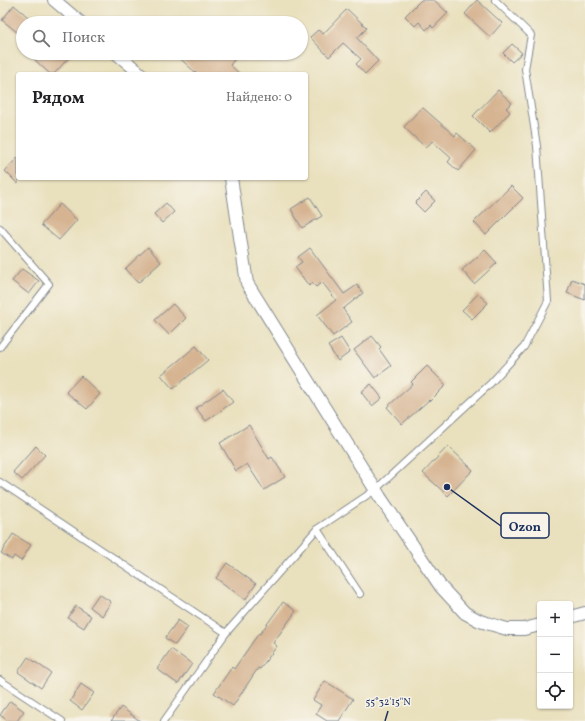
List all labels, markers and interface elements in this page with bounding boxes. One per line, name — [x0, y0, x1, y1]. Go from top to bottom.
search box — [16, 16, 308, 60]
icon: search — [30, 27, 52, 49]
text: Поиск — [62, 28, 105, 49]
text: Рядом — [32, 87, 85, 110]
text: Найдено: 0 — [226, 89, 292, 107]
callout: Ozon — [501, 513, 549, 538]
text: Ozon — [509, 519, 542, 537]
map controls — [537, 601, 573, 709]
button: + — [537, 601, 573, 637]
button: − — [537, 637, 573, 673]
button: locate — [537, 673, 573, 709]
text: 55°32'15"N — [365, 695, 411, 709]

